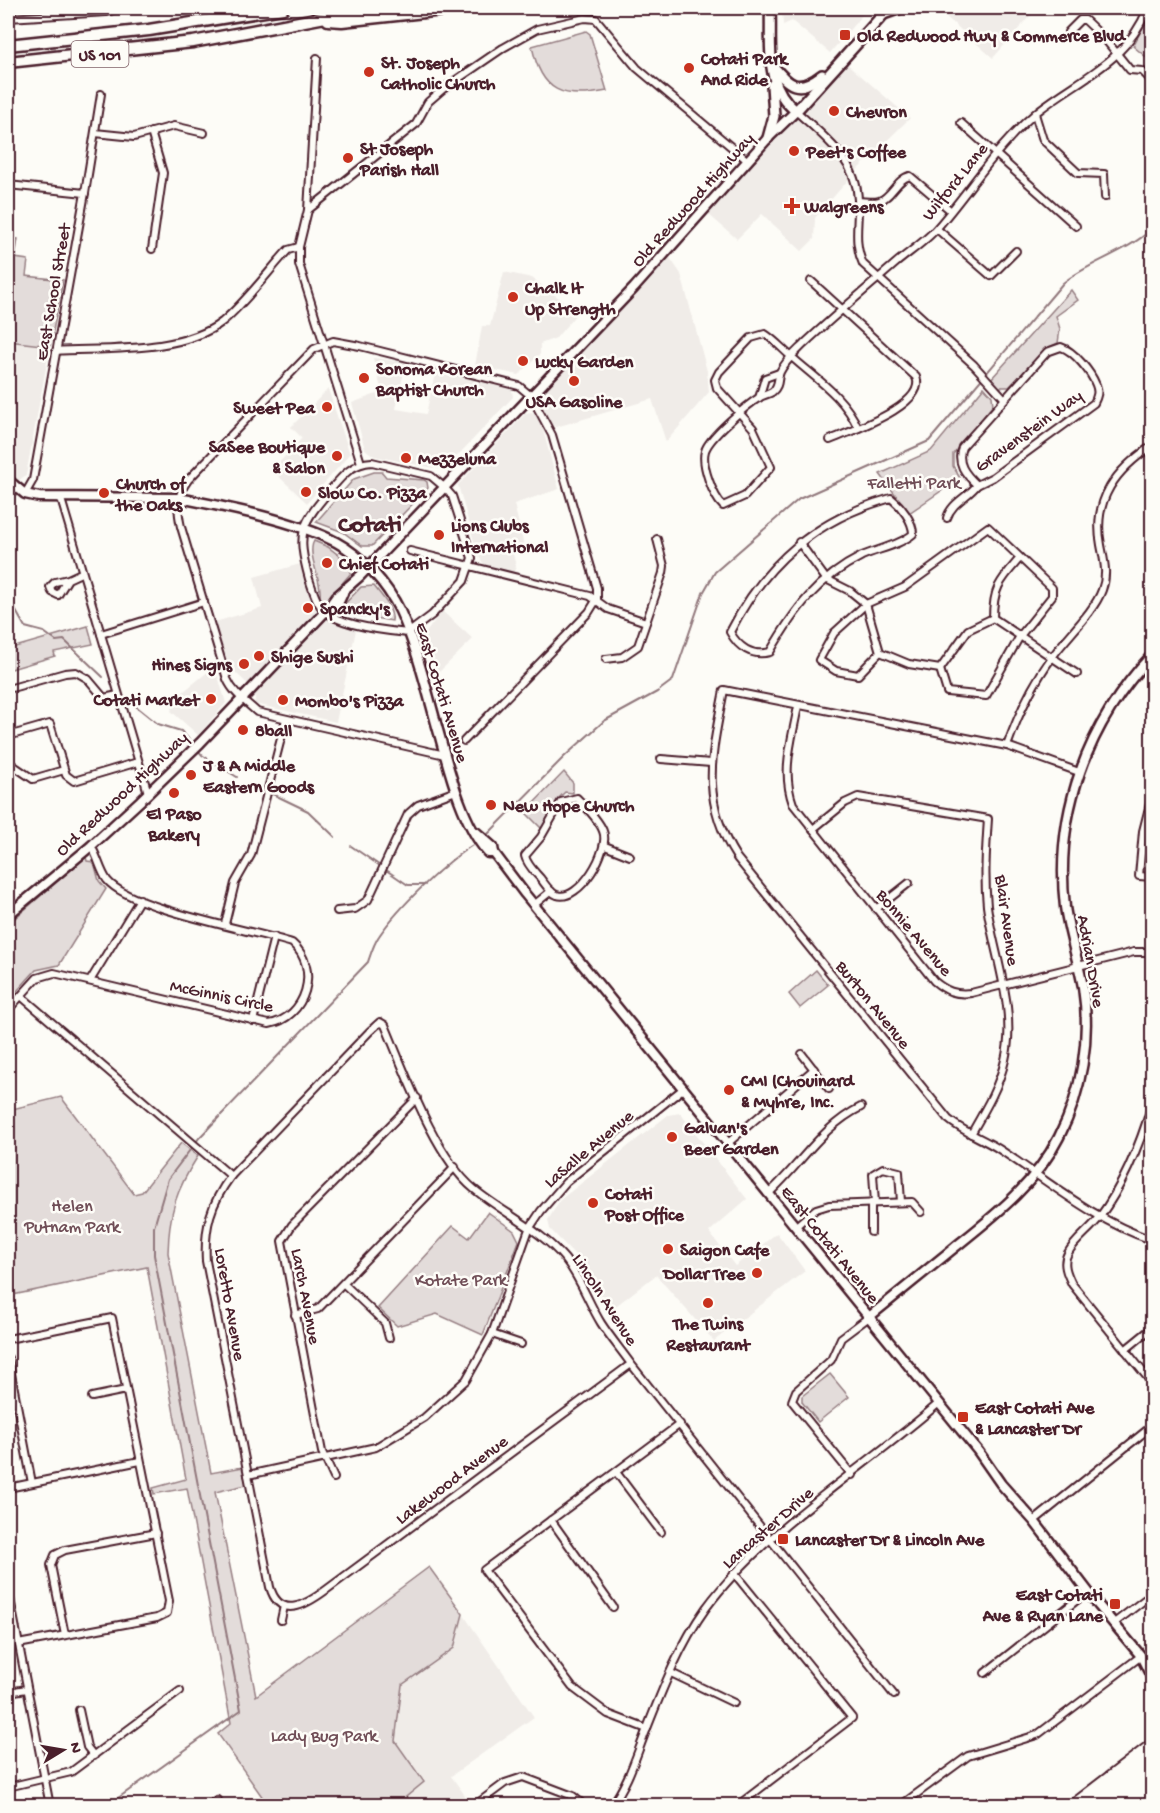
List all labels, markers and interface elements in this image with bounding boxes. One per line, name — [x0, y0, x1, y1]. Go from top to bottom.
place label: Old Redwood Hwy & Commerce Blvd — [857, 27, 1127, 48]
marker: Old Redwood Hwy & Commerce Blvd — [838, 28, 852, 42]
road number: US 101 — [72, 41, 128, 67]
place label: Cotati Park And Ride — [700, 50, 789, 92]
place label: St. Joseph Catholic Church — [380, 54, 496, 96]
marker: Cotati Park And Ride — [682, 61, 696, 75]
marker: St. Joseph Catholic Church — [362, 65, 376, 79]
place label: Chevron — [845, 103, 907, 124]
marker: Chevron — [827, 104, 841, 118]
street label: Old Redwood Highway — [628, 129, 760, 272]
street label: Wilford Lane — [918, 139, 994, 226]
place label: St Joseph Parish Hall — [359, 140, 439, 182]
place label: Peet's Coffee — [805, 143, 907, 164]
marker: Peet's Coffee — [787, 144, 801, 158]
marker: St Joseph Parish Hall — [341, 151, 355, 165]
place label: Walgreens — [803, 198, 885, 219]
marker: Walgreens — [785, 199, 799, 213]
street label: East School Street — [32, 221, 77, 362]
place label: Chalk It Up Strength — [524, 279, 616, 321]
marker: Chalk It Up Strength — [506, 290, 520, 304]
place label: Lucky Garden — [535, 353, 634, 374]
marker: Lucky Garden — [516, 354, 530, 368]
place label: Sonoma Korean Baptist Church — [375, 360, 493, 402]
marker: Sonoma Korean Baptist Church — [357, 371, 371, 385]
marker: USA Gasoline — [567, 374, 581, 388]
street label: Gravenstein Way — [972, 386, 1087, 478]
place label: USA Gasoline — [526, 393, 623, 414]
place label: Sweet Pea — [233, 399, 316, 420]
marker: Sweet Pea — [320, 400, 334, 414]
place label: SaSee Boutique & Salon — [209, 438, 326, 480]
marker: SaSee Boutique & Salon — [330, 449, 344, 463]
place label: Mezzeluna — [418, 450, 497, 471]
marker: Mezzeluna — [399, 451, 413, 465]
park label: Falletti Park — [866, 474, 963, 495]
place label: Church of the Oaks — [114, 475, 187, 517]
place label: Slow Co. Pizza — [318, 484, 428, 505]
marker: Slow Co. Pizza — [299, 485, 313, 499]
marker: Church of the Oaks — [97, 486, 111, 500]
district label: Cotati — [338, 512, 402, 541]
place label: Lions Clubs International — [451, 517, 549, 559]
marker: Lions Clubs International — [432, 528, 446, 542]
place label: Chief Cotati — [338, 555, 429, 576]
marker: Chief Cotati — [320, 556, 334, 570]
place label: Spancky's — [320, 600, 391, 621]
marker: Spancky's — [301, 601, 315, 615]
street label: East Cotati Avenue — [409, 620, 472, 766]
place label: Shige Sushi — [271, 648, 354, 669]
marker: Shige Sushi — [252, 649, 266, 663]
place label: Hines Signs — [151, 656, 233, 677]
marker: Hines Signs — [237, 657, 251, 671]
place label: Cotati Market — [93, 691, 201, 712]
marker: Cotati Market — [204, 692, 218, 706]
place label: Mombo's Pizza — [295, 692, 405, 713]
marker: Mombo's Pizza — [276, 693, 290, 707]
place label: 8ball — [255, 722, 292, 743]
marker: 8ball — [236, 723, 250, 737]
street label: Old Redwood Highway — [52, 728, 193, 862]
place label: J & A Middle Eastern Goods — [202, 757, 315, 799]
marker: J & A Middle Eastern Goods — [184, 768, 198, 782]
marker: El Paso Bakery — [167, 786, 181, 800]
place label: New Hope Church — [503, 797, 635, 818]
marker: New Hope Church — [484, 798, 498, 812]
place label: El Paso Bakery — [146, 805, 202, 847]
street label: Blair Avenue — [989, 872, 1022, 968]
street label: Bonnie Avenue — [870, 885, 956, 982]
street label: Adrian Drive — [1071, 914, 1108, 1010]
street label: Burton Avenue — [829, 956, 915, 1055]
street label: McGinnis Circle — [168, 976, 276, 1019]
place label: CMI (Chouinard & Myhre, Inc. — [740, 1072, 856, 1114]
marker: CMI (Chouinard & Myhre, Inc. — [722, 1083, 736, 1097]
street label: LaSalle Avenue — [541, 1106, 639, 1193]
place label: Galvan's Beer Garden — [683, 1119, 779, 1161]
marker: Galvan's Beer Garden — [665, 1130, 679, 1144]
street label: East Cotati Avenue — [775, 1182, 883, 1309]
place label: Cotati Post Office — [604, 1185, 684, 1227]
marker: Cotati Post Office — [586, 1196, 600, 1210]
park label: Helen Putnam Park — [23, 1197, 122, 1239]
place label: Saigon Cafe — [680, 1241, 770, 1262]
marker: Saigon Cafe — [661, 1242, 675, 1256]
street label: Loretto Avenue — [208, 1246, 249, 1363]
street label: Larch Avenue — [285, 1247, 324, 1347]
street label: Lincoln Avenue — [566, 1250, 642, 1351]
place label: Dollar Tree — [661, 1265, 746, 1286]
marker: Dollar Tree — [750, 1266, 764, 1280]
park label: Kotate Park — [415, 1271, 509, 1292]
marker: The Twins Restaurant — [701, 1296, 715, 1310]
place label: The Twins Restaurant — [665, 1315, 751, 1357]
place label: East Cotati Ave & Lancaster Dr — [975, 1399, 1095, 1441]
marker: East Cotati Ave & Lancaster Dr — [956, 1410, 970, 1424]
street label: Lakewood Avenue — [392, 1431, 513, 1530]
street label: Lancaster Drive — [719, 1483, 819, 1574]
place label: Lancaster Dr & Lincoln Ave — [795, 1531, 985, 1552]
marker: Lancaster Dr & Lincoln Ave — [776, 1532, 790, 1546]
place label: East Cotati Ave & Ryan Lane — [982, 1586, 1104, 1628]
marker: East Cotati Ave & Ryan Lane — [1108, 1597, 1122, 1611]
north arrow — [33, 1720, 93, 1780]
park label: Lady Bug Park — [271, 1727, 379, 1748]
text: N — [64, 1741, 85, 1755]

